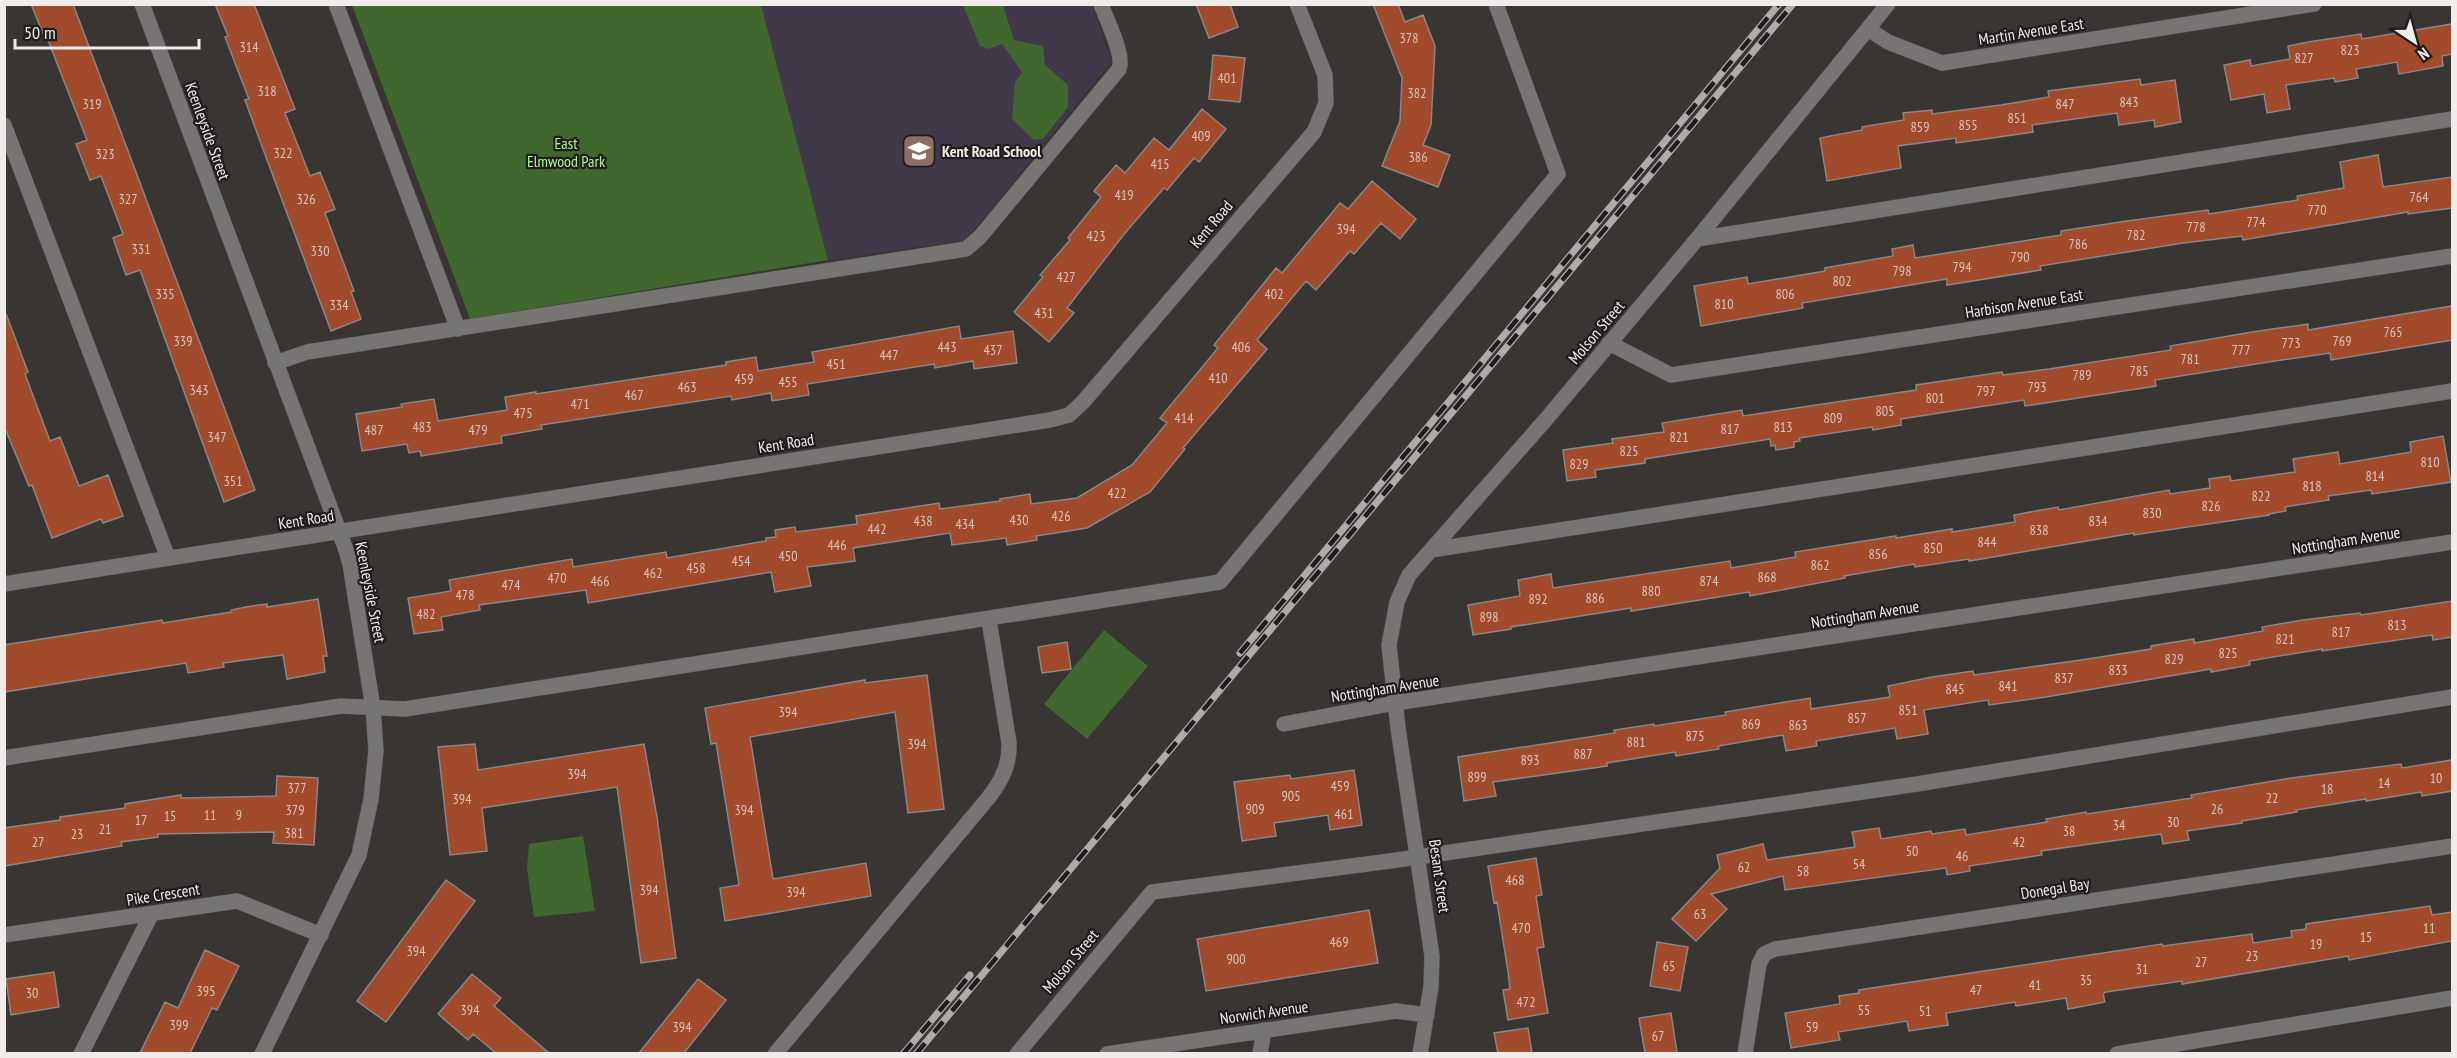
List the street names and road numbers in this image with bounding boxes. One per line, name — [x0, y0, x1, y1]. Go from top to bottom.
street label: Martin Avenue East — [1977, 13, 2086, 49]
street label: Keenleyside Street — [181, 79, 235, 183]
street label: Kent Road — [1185, 196, 1237, 252]
street label: Harbison Avenue East — [1964, 284, 2085, 322]
street label: Molson Street — [1564, 296, 1629, 368]
street label: Kent Road — [757, 429, 815, 457]
street label: Kent Road — [277, 505, 335, 533]
street label: Nottingham Avenue — [2291, 522, 2401, 558]
street label: Keenleyside Street — [351, 540, 391, 645]
street label: Nottingham Avenue — [1810, 596, 1920, 632]
street label: Nottingham Avenue — [1330, 670, 1440, 706]
street label: Besant Street — [1425, 838, 1455, 915]
street label: Donegal Bay — [2019, 873, 2091, 903]
street label: Pike Crescent — [125, 878, 202, 910]
street label: Molson Street — [1038, 925, 1103, 997]
street label: Norwich Avenue — [1219, 996, 1309, 1028]

